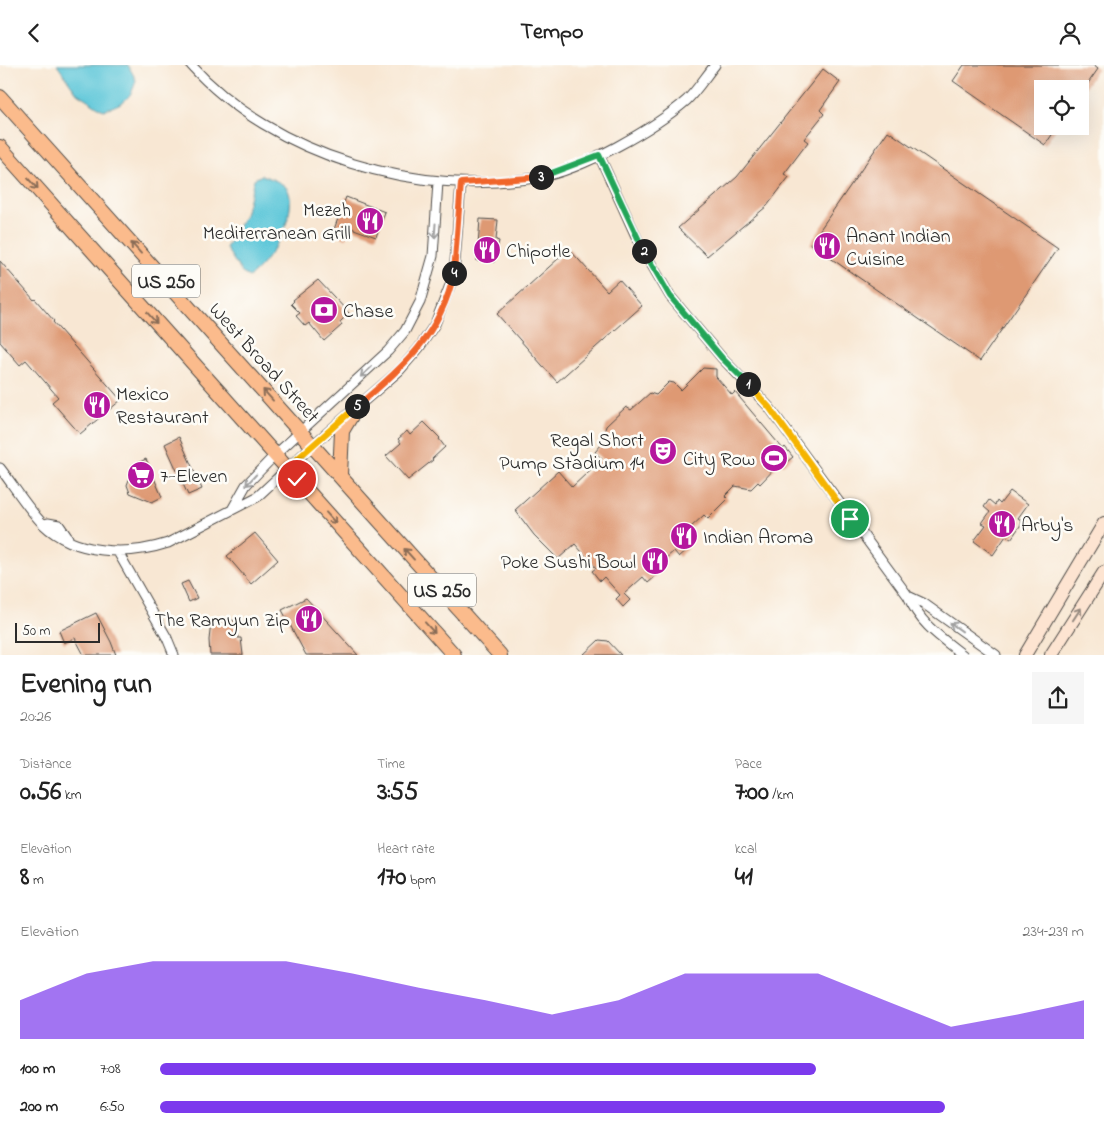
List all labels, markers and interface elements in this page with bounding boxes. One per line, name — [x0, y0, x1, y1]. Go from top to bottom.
text: Tempo — [521, 17, 583, 49]
icon: back — [20, 19, 48, 47]
icon: person — [1056, 19, 1084, 47]
map controls — [1034, 80, 1089, 135]
button: locate — [1034, 80, 1089, 135]
pin: 3 — [528, 165, 554, 189]
text: 3 — [539, 167, 544, 188]
one-way arrow — [27, 177, 38, 190]
place label: Mezeh Mediterranean Grill — [203, 197, 351, 249]
restaurant icon: Mezeh Mediterranean Grill — [355, 206, 385, 236]
one-way arrow — [431, 222, 440, 238]
place label: Anant Indian Cuisine — [846, 223, 951, 275]
restaurant icon: Anant Indian Cuisine — [812, 231, 842, 261]
restaurant icon: Chipotle — [472, 235, 502, 265]
place label: Chipotle — [506, 238, 570, 267]
pin: 2 — [632, 239, 656, 263]
text: 2 — [641, 241, 648, 262]
one-way arrow — [131, 242, 142, 255]
pin: 4 — [442, 261, 466, 285]
text: 4 — [452, 263, 457, 284]
road number: US 250 — [132, 265, 200, 297]
bank icon: Chase — [309, 295, 339, 325]
street label: West Broad Street — [201, 297, 326, 431]
place label: Chase — [343, 298, 393, 327]
one-way arrow — [147, 311, 158, 324]
one-way arrow — [360, 366, 373, 378]
pin: 1 — [736, 371, 760, 397]
text: 1 — [746, 374, 751, 395]
place label: Mexico Restaurant — [116, 381, 209, 433]
one-way arrow — [262, 388, 274, 401]
restaurant icon: Mexico Restaurant — [82, 390, 112, 420]
pin: 5 — [344, 393, 370, 419]
text: 5 — [353, 396, 362, 417]
place label: Regal Short Pump Stadium 14 — [499, 427, 644, 479]
theatre icon: Regal Short Pump Stadium 14 — [648, 436, 678, 466]
sports icon: City Row — [759, 443, 789, 473]
place label: City Row — [683, 446, 755, 475]
pin — [276, 458, 318, 500]
supermarket icon: 7-Eleven — [126, 460, 156, 490]
place label: 7-Eleven — [160, 463, 227, 492]
icon: check — [283, 465, 311, 493]
one-way arrow — [245, 473, 257, 486]
pin — [829, 498, 871, 540]
icon: arrive — [836, 505, 864, 533]
restaurant icon: Arby's — [987, 509, 1017, 539]
one-way arrow — [325, 511, 337, 524]
place label: Arby's — [1021, 512, 1073, 541]
restaurant icon: Indian Aroma — [669, 521, 699, 551]
place label: Indian Aroma — [703, 524, 813, 553]
restaurant icon: Poke Sushi Bowl — [640, 546, 670, 576]
one-way arrow — [403, 547, 415, 560]
place label: Poke Sushi Bowl — [501, 549, 636, 578]
road number: US 250 — [408, 573, 476, 607]
restaurant icon: The Ramyun Zip — [294, 604, 324, 634]
place label: The Ramyun Zip — [155, 607, 290, 636]
one-way arrow — [1072, 607, 1082, 621]
scale bar — [15, 620, 100, 643]
text: 50 m — [22, 621, 50, 642]
one-way arrow — [424, 621, 435, 634]
one-way arrow — [950, 621, 963, 632]
text: Evening run — [20, 665, 152, 706]
button: share — [1032, 672, 1084, 724]
text: 20:26 — [20, 705, 51, 729]
text: Distance — [20, 754, 72, 775]
text: Time — [377, 754, 405, 775]
text: Pace — [735, 754, 762, 775]
text: 0.56 — [20, 775, 61, 811]
text: 3:55 — [377, 775, 418, 811]
text: 7:00 — [735, 775, 769, 811]
text: km — [61, 785, 82, 806]
text: /km — [769, 785, 794, 806]
text: Elevation — [20, 839, 71, 860]
text: Heart rate — [377, 839, 435, 860]
text: kcal — [735, 839, 757, 860]
text: 8 — [20, 860, 29, 896]
text: 170 — [377, 860, 406, 896]
text: 41 — [735, 860, 753, 896]
text: m — [29, 870, 44, 891]
text: bpm — [406, 870, 436, 891]
text: Elevation — [20, 920, 79, 944]
text: 234–239 m — [1022, 920, 1084, 944]
text: 100 m — [20, 1057, 55, 1081]
text: 7:08 — [100, 1057, 121, 1081]
text: 200 m — [20, 1095, 58, 1119]
text: 6:50 — [100, 1095, 124, 1119]

